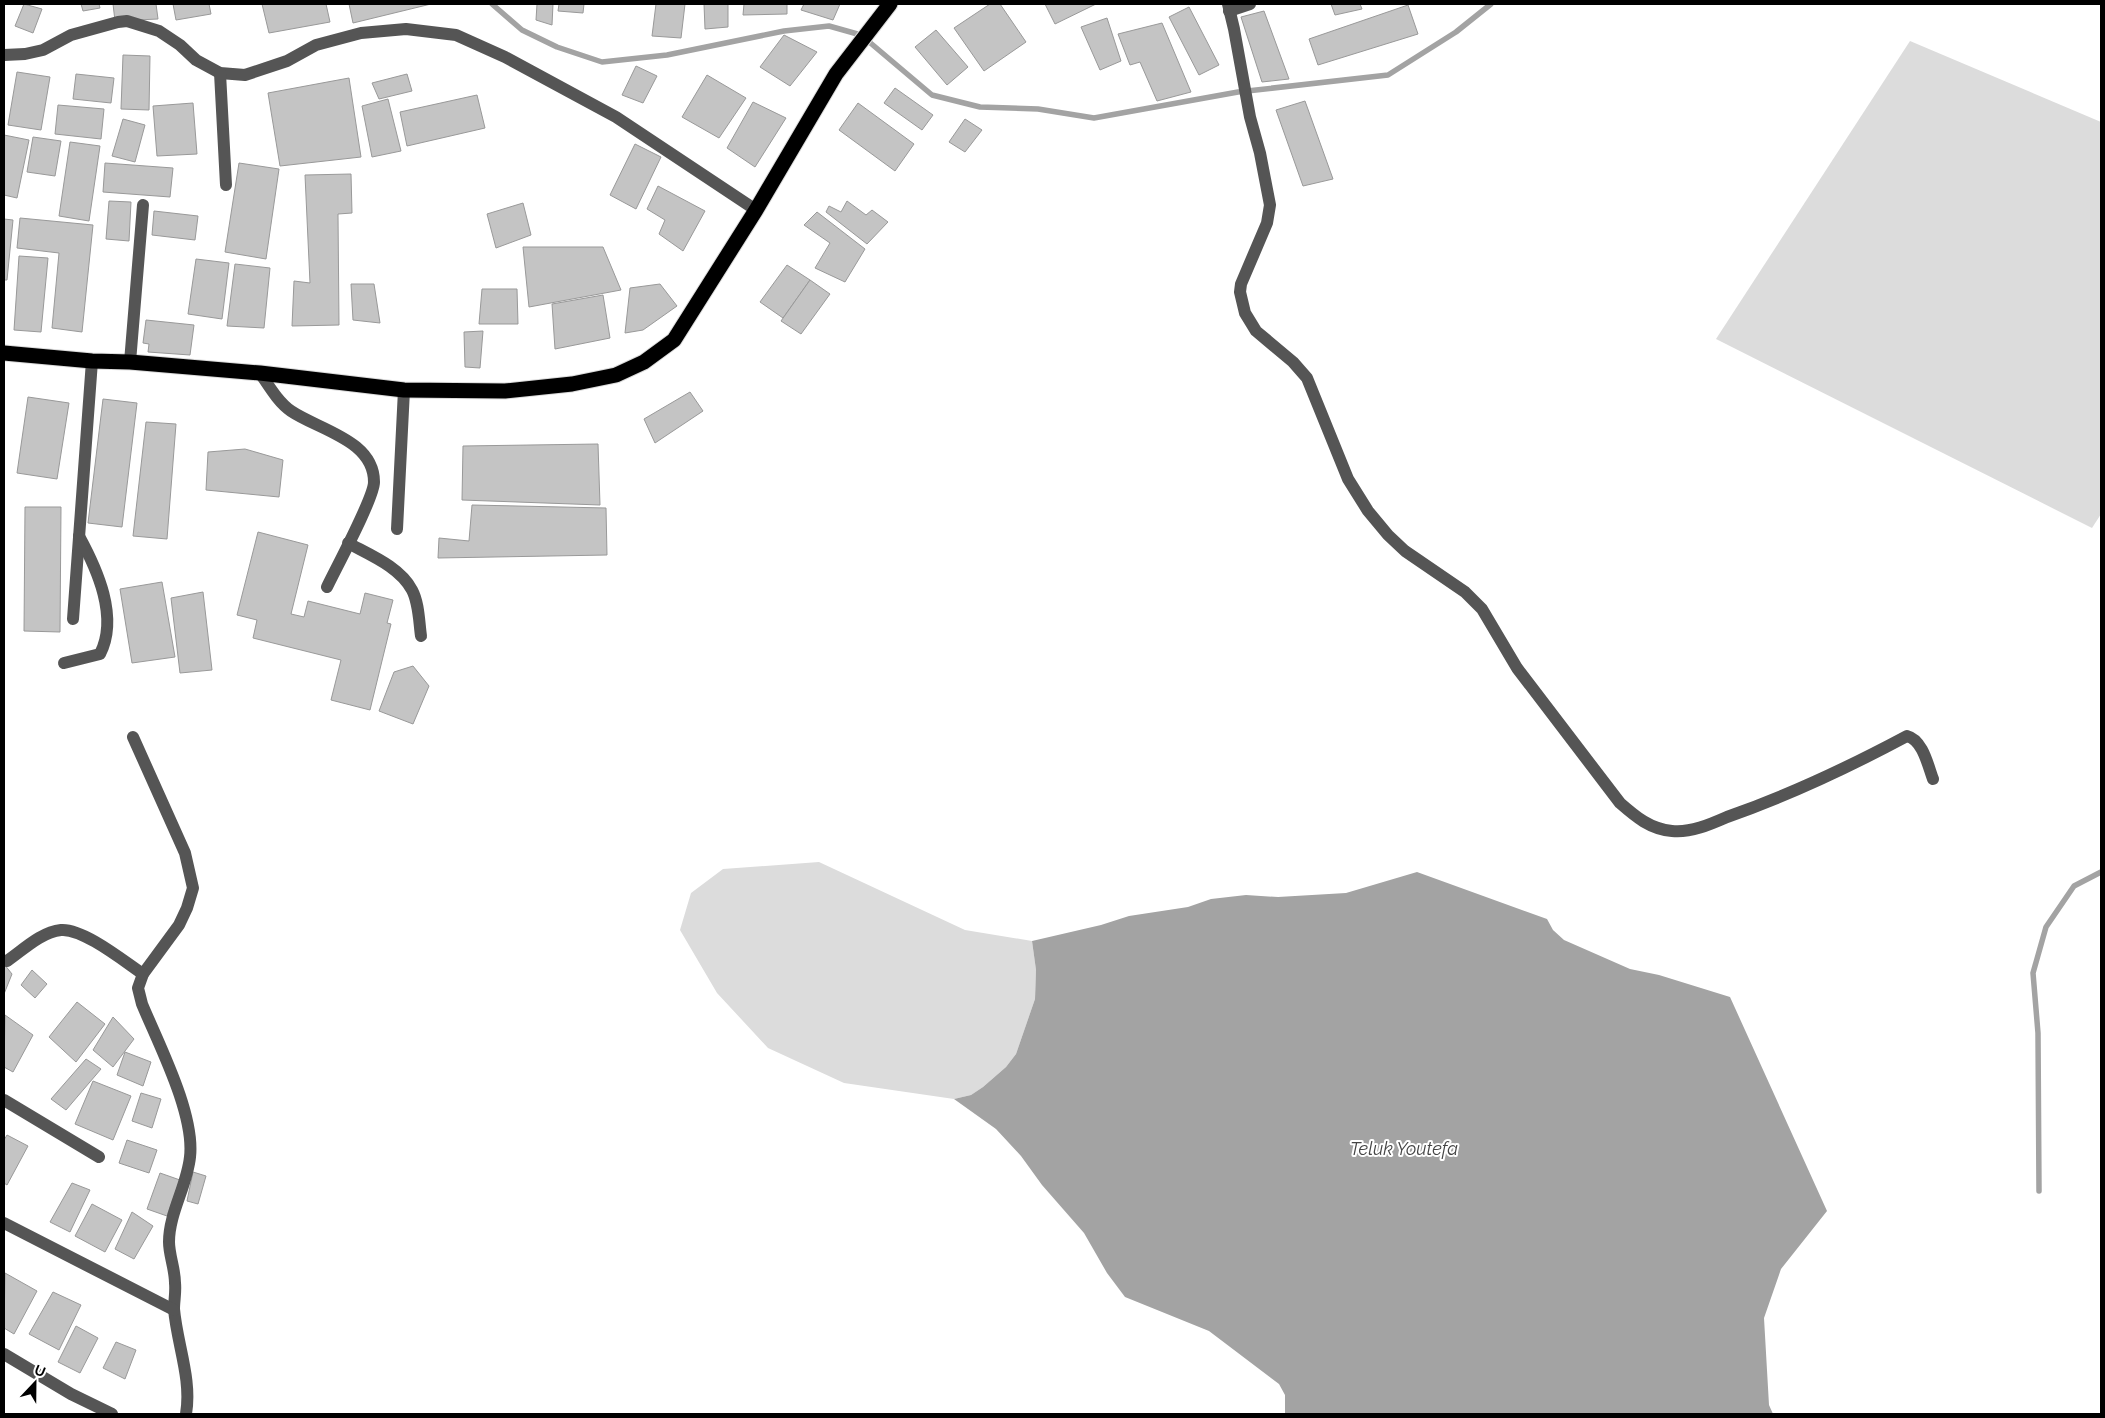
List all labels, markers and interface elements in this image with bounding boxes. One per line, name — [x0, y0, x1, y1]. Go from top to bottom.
water label: Teluk Youtefa — [1350, 1138, 1458, 1159]
north arrow — [10, 1358, 60, 1408]
text: U — [32, 1362, 48, 1380]

